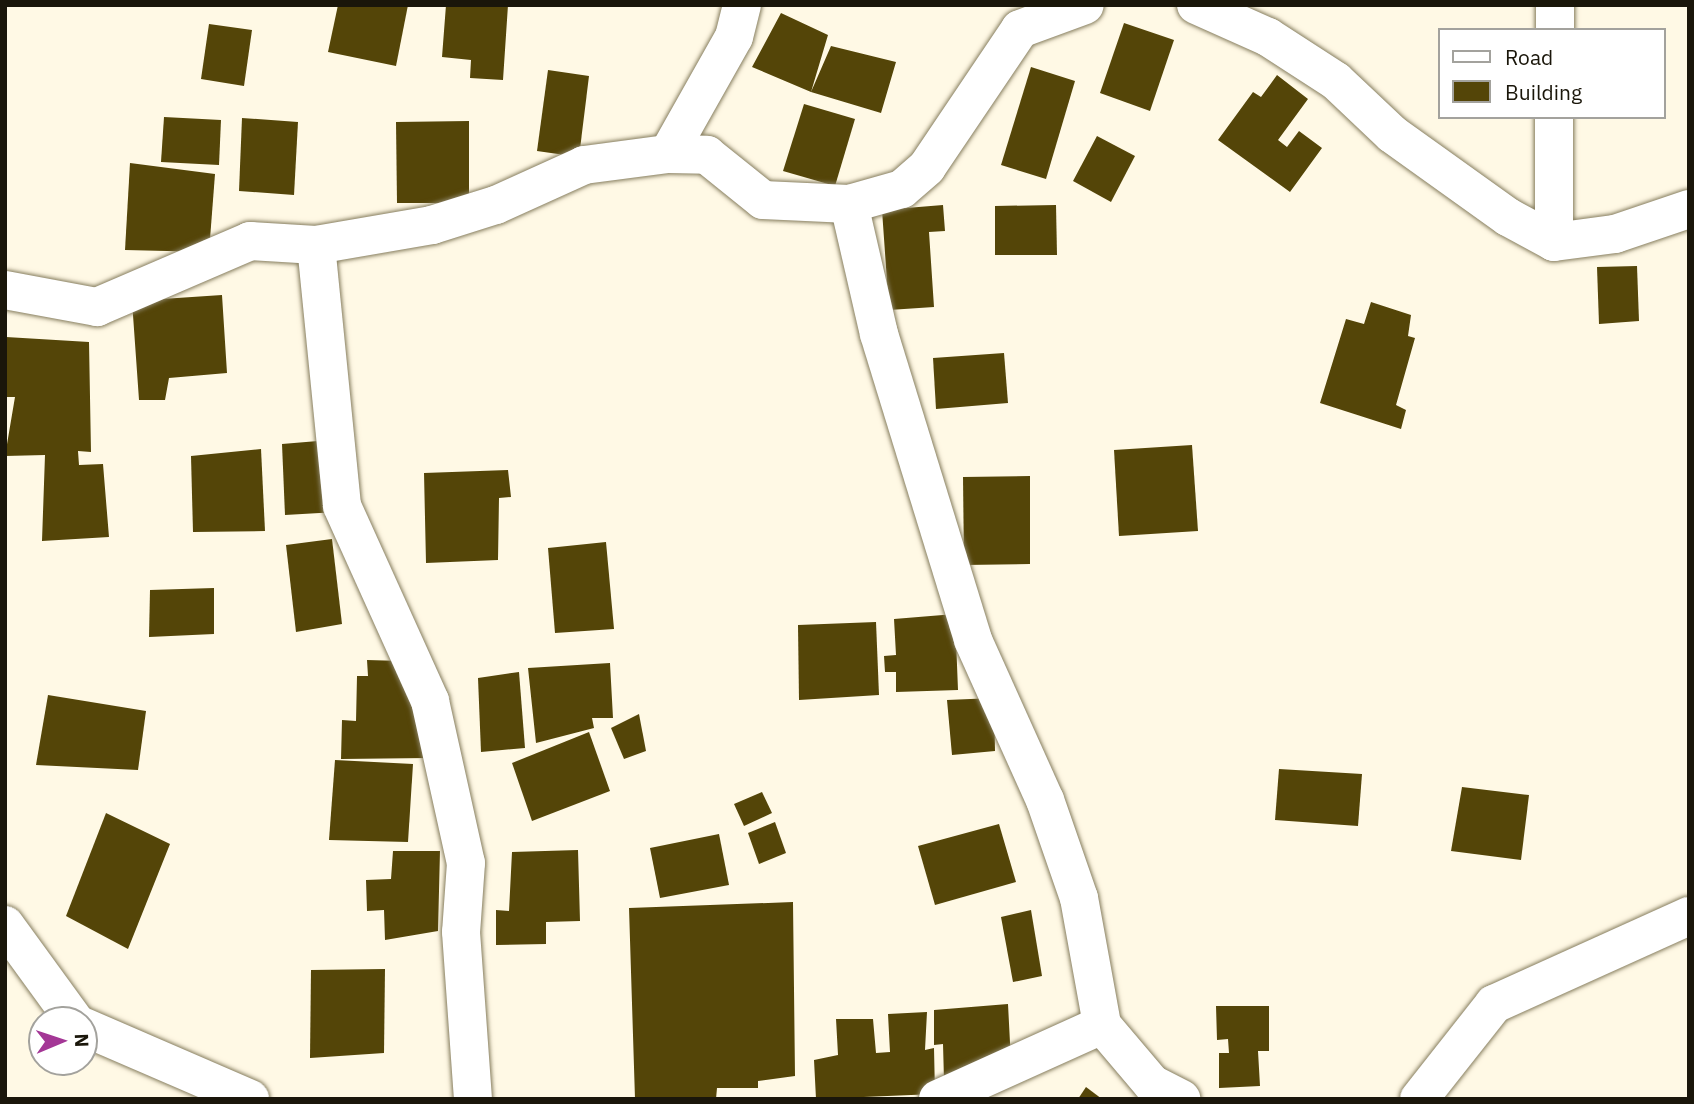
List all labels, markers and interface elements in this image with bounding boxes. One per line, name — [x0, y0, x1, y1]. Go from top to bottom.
legend — [1438, 28, 1666, 119]
text: Road — [1505, 43, 1553, 71]
text: Building — [1505, 78, 1582, 106]
north arrow — [28, 1006, 98, 1076]
text: N — [70, 1033, 94, 1048]

